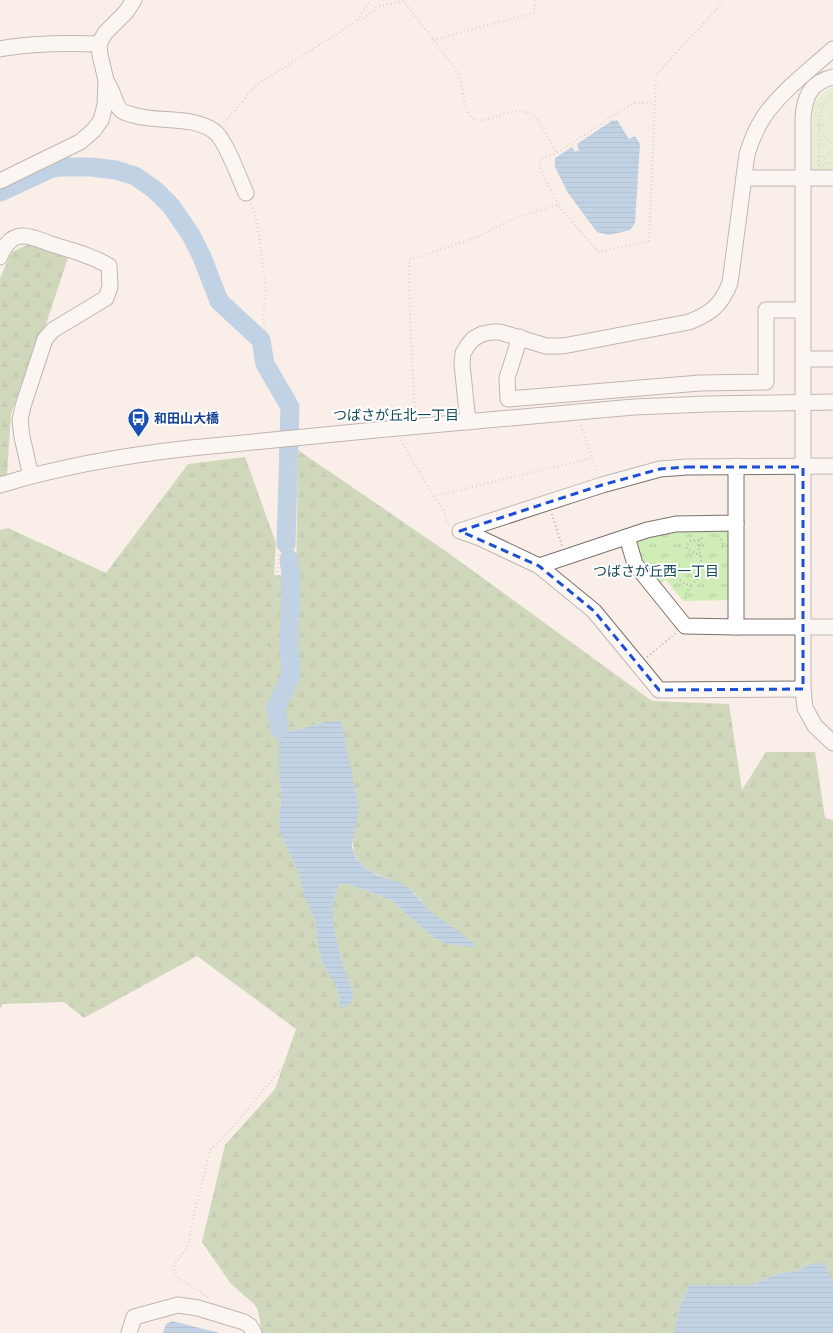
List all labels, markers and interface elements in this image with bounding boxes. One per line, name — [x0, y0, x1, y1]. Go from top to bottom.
bus stop icon: 和田山大橋 — [125, 405, 151, 438]
district label: つばさが丘北一丁目 — [333, 406, 459, 424]
place label: 和田山大橋 — [154, 410, 219, 427]
district label: つばさが丘西一丁目 — [593, 562, 719, 580]

